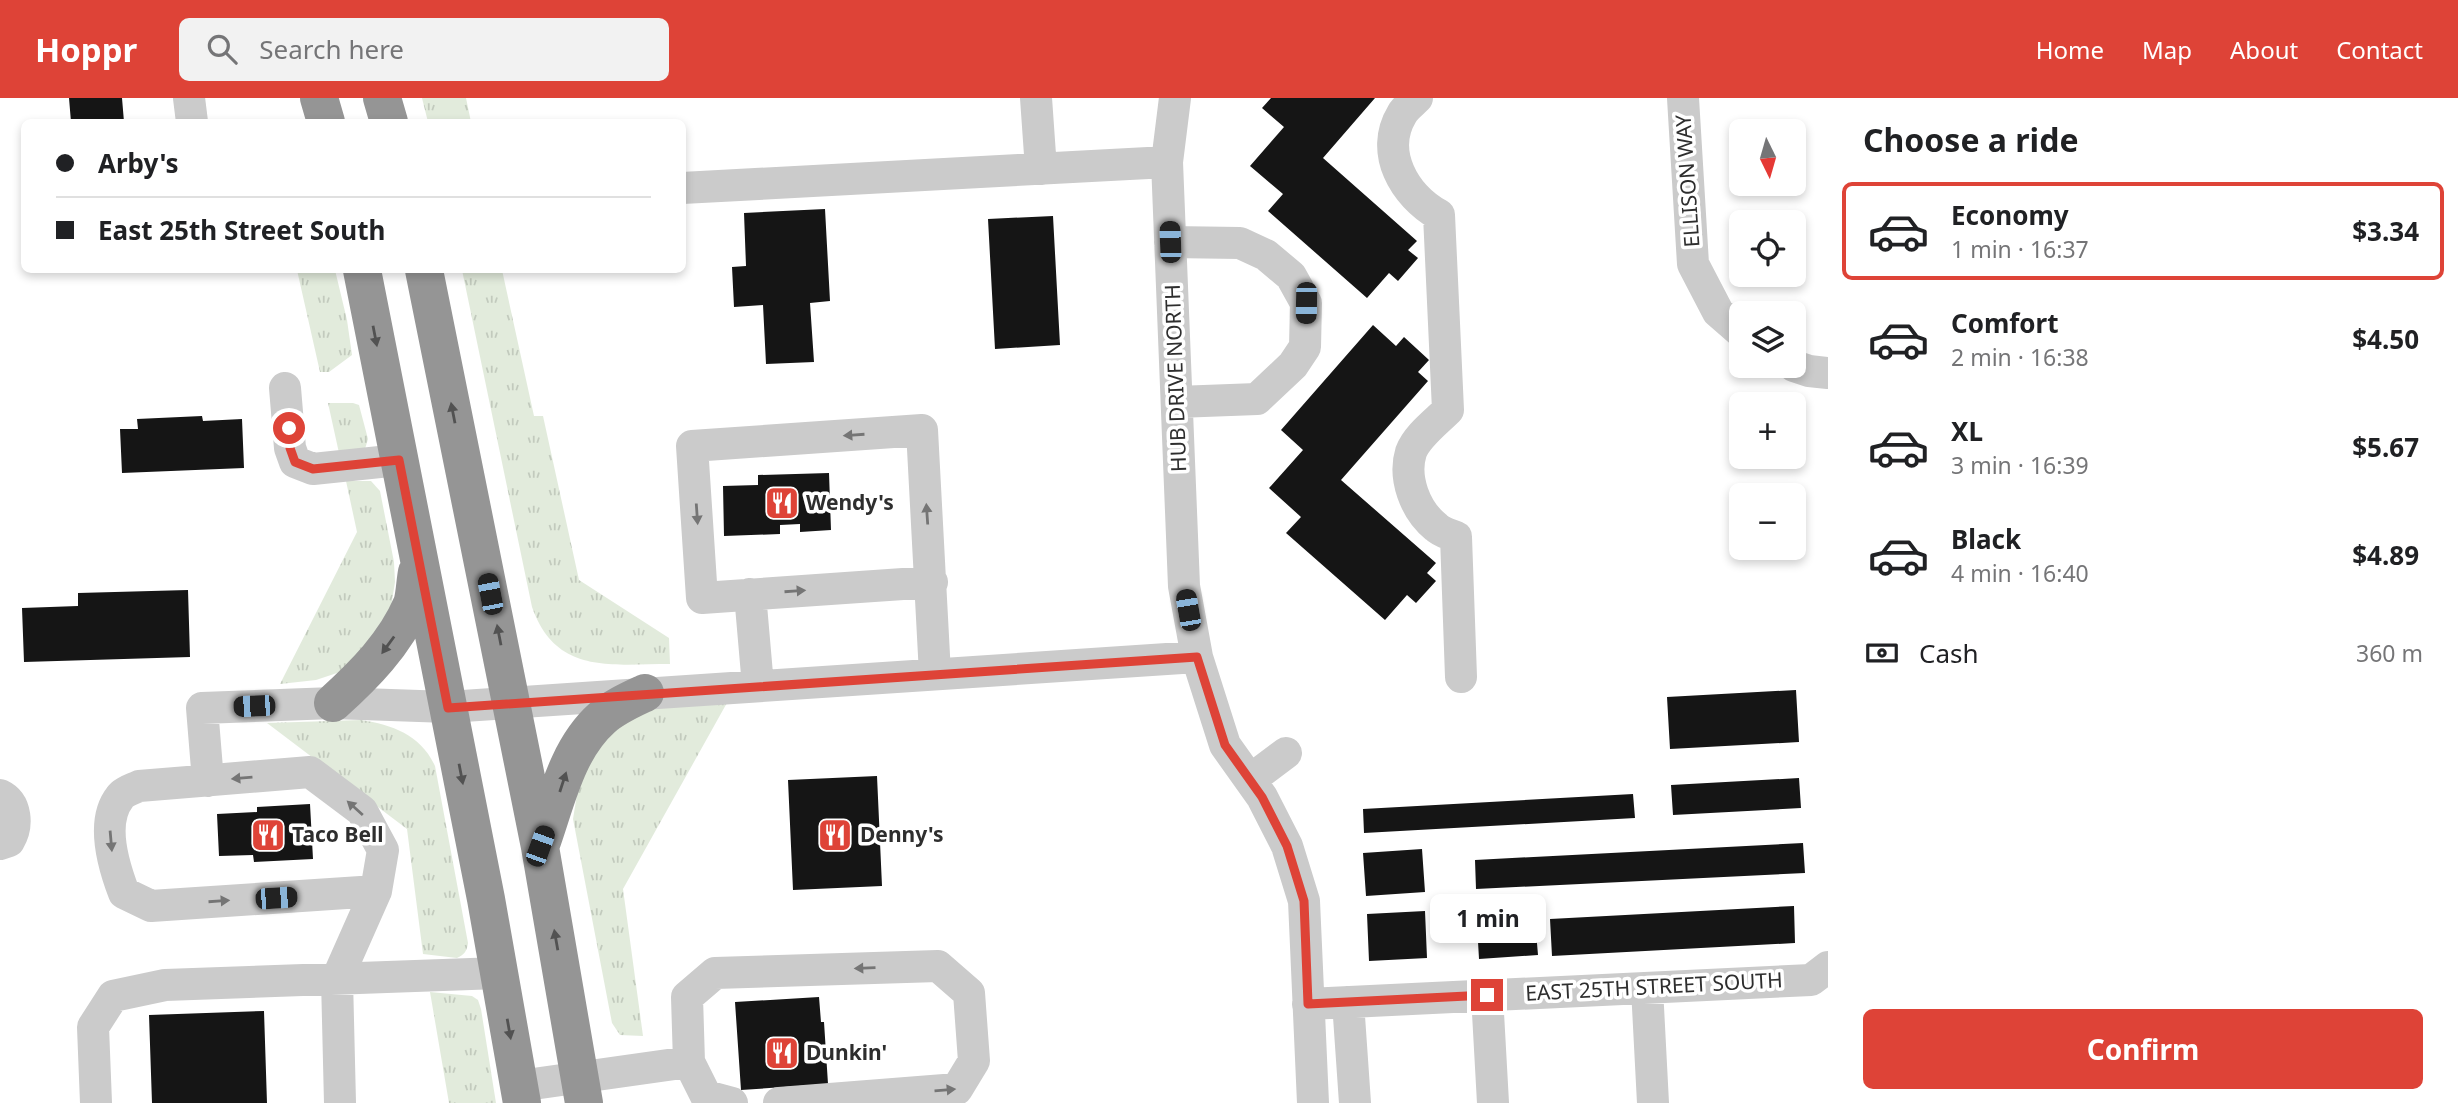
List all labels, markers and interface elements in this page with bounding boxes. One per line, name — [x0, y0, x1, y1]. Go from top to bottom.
search box — [179, 18, 669, 81]
text: Hoppr — [35, 27, 137, 72]
icon: search — [203, 30, 241, 68]
text: Search here — [259, 31, 404, 67]
text: Home — [2036, 33, 2104, 66]
text: Map — [2142, 33, 2192, 66]
text: About — [2230, 33, 2298, 66]
text: Contact — [2336, 33, 2423, 66]
street label: ELLISON WAY — [1668, 114, 1706, 248]
text: Choose a ride — [1863, 118, 2079, 161]
north arrow — [1729, 119, 1806, 196]
map controls — [1729, 119, 1806, 560]
text: Arby's — [98, 145, 179, 181]
text: Economy — [1951, 197, 2069, 233]
icon: car — [1867, 200, 1930, 263]
button: locate — [1729, 210, 1806, 287]
text: East 25th Street South — [98, 212, 385, 248]
text: $3.34 — [2352, 213, 2419, 249]
car — [1159, 221, 1182, 263]
text: 1 min · 16:37 — [1951, 233, 2089, 265]
car — [1296, 282, 1317, 324]
street label: HUB DRIVE NORTH — [1158, 284, 1192, 472]
button: layers — [1729, 301, 1806, 378]
text: Comfort — [1951, 305, 2059, 341]
icon: car — [1867, 308, 1930, 371]
text: $4.50 — [2352, 321, 2419, 357]
one-way arrow — [369, 325, 380, 347]
text: 2 min · 16:38 — [1951, 341, 2089, 373]
button: + — [1729, 392, 1806, 469]
one-way arrow — [448, 402, 459, 424]
route start — [273, 412, 305, 444]
text: XL — [1951, 413, 1983, 449]
icon: car — [1867, 416, 1930, 479]
text: $5.67 — [2352, 429, 2419, 465]
one-way arrow — [842, 430, 864, 441]
text: 3 min · 16:39 — [1951, 449, 2089, 481]
button: − — [1729, 483, 1806, 560]
restaurant icon: Wendy's — [763, 484, 801, 522]
place label: Wendy's — [806, 488, 894, 516]
one-way arrow — [692, 503, 703, 525]
one-way arrow — [921, 503, 932, 525]
text: Black — [1951, 521, 2021, 557]
icon: car — [1867, 524, 1930, 587]
text: $4.89 — [2352, 537, 2419, 573]
text: 4 min · 16:40 — [1951, 557, 2089, 589]
car — [476, 571, 505, 617]
one-way arrow — [784, 586, 806, 597]
car — [1175, 587, 1202, 633]
one-way arrow — [493, 624, 504, 646]
icon: cash — [1863, 634, 1901, 672]
text: Cash — [1919, 635, 1979, 671]
one-way arrow — [381, 636, 395, 654]
text: 360 m — [2356, 637, 2423, 669]
car — [233, 695, 276, 717]
one-way arrow — [456, 763, 467, 785]
one-way arrow — [558, 772, 569, 793]
one-way arrow — [231, 773, 253, 784]
one-way arrow — [347, 800, 364, 816]
restaurant icon: Taco Bell — [249, 816, 287, 854]
restaurant icon: Denny's — [816, 816, 854, 854]
place label: Taco Bell — [292, 820, 383, 848]
place label: Denny's — [860, 820, 944, 848]
car — [523, 823, 558, 869]
one-way arrow — [106, 831, 117, 853]
car — [255, 886, 298, 910]
callout: 1 min — [1429, 894, 1545, 942]
one-way arrow — [208, 896, 230, 907]
text: 1 min — [1456, 902, 1520, 934]
one-way arrow — [550, 929, 561, 951]
one-way arrow — [853, 963, 875, 974]
street label: EAST 25TH STREET SOUTH — [1525, 965, 1783, 1007]
route end — [1471, 979, 1503, 1011]
button: Confirm — [1863, 1009, 2423, 1089]
one-way arrow — [504, 1018, 515, 1040]
restaurant icon: Dunkin' — [763, 1034, 801, 1072]
place label: Dunkin' — [806, 1038, 887, 1066]
one-way arrow — [934, 1084, 956, 1095]

